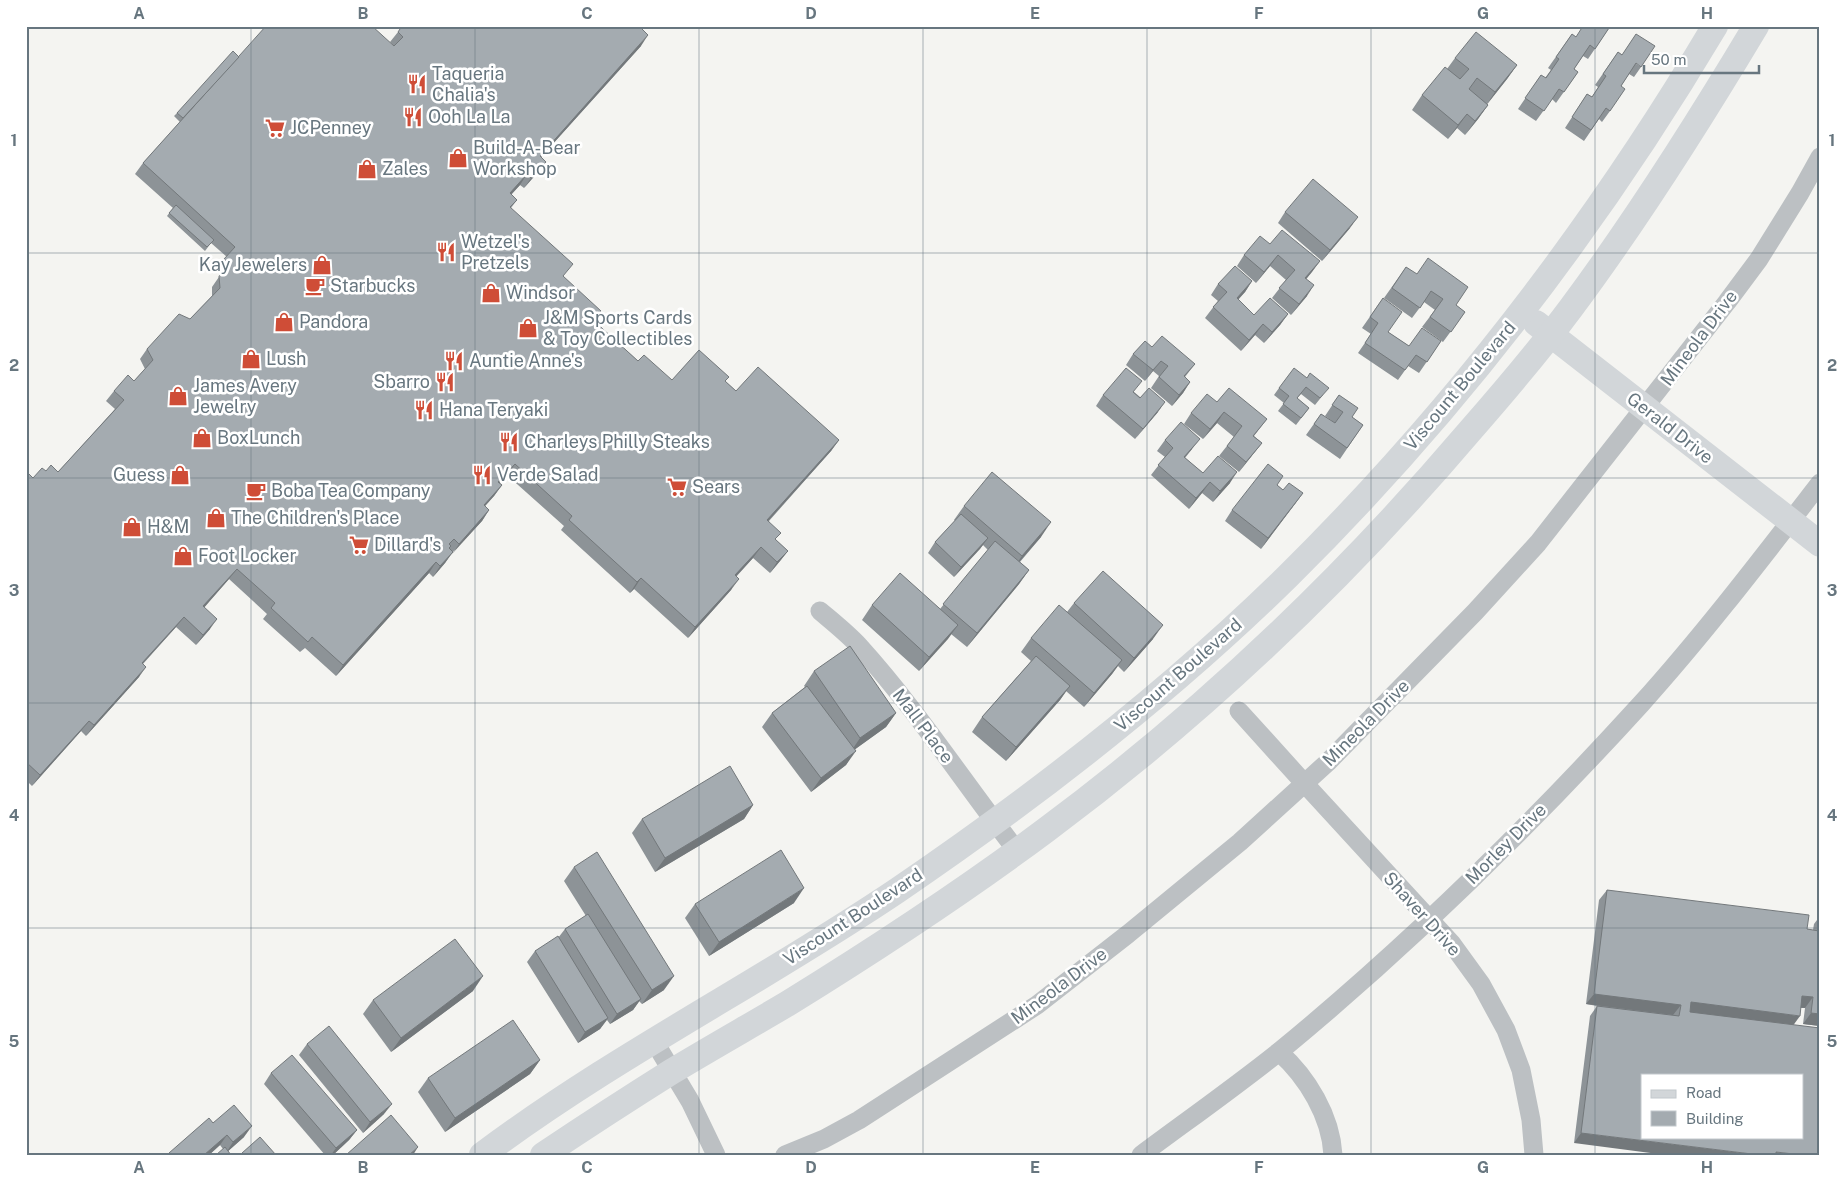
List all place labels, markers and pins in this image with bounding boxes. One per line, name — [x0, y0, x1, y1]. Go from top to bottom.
place label: Taqueria Chalia's — [432, 63, 504, 105]
restaurant icon: Taqueria Chalia's — [406, 73, 428, 95]
restaurant icon: Ooh La La — [402, 106, 424, 128]
place label: Ooh La La — [428, 106, 511, 127]
supermarket icon: JCPenney — [264, 117, 286, 139]
place label: JCPenney — [290, 117, 372, 138]
place label: Build-A-Bear Workshop — [473, 137, 581, 179]
shop icon: Build-A-Bear Workshop — [447, 147, 469, 169]
shop icon: Zales — [356, 158, 378, 180]
place label: Zales — [382, 158, 428, 179]
place label: Wetzel's Pretzels — [461, 231, 530, 273]
restaurant icon: Wetzel's Pretzels — [435, 241, 457, 263]
place label: Kay Jewelers — [199, 254, 307, 275]
shop icon: Kay Jewelers — [311, 254, 333, 276]
cafe icon: Starbucks — [304, 275, 326, 297]
place label: Starbucks — [330, 275, 415, 296]
shop icon: Windsor — [480, 282, 502, 304]
place label: Windsor — [506, 282, 575, 303]
place label: J&M Sports Cards & Toy Collectibles — [543, 307, 692, 349]
shop icon: Pandora — [273, 311, 295, 333]
place label: Pandora — [299, 311, 368, 332]
shop icon: J&M Sports Cards & Toy Collectibles — [517, 317, 539, 339]
shop icon: Lush — [240, 348, 262, 370]
place label: Lush — [266, 348, 306, 369]
restaurant icon: Auntie Anne's — [443, 350, 465, 372]
place label: Auntie Anne's — [469, 350, 583, 371]
place label: Sbarro — [373, 371, 430, 392]
restaurant icon: Sbarro — [434, 371, 456, 393]
place label: James Avery Jewelry — [193, 375, 297, 417]
shop icon: James Avery Jewelry — [167, 385, 189, 407]
restaurant icon: Hana Teryaki — [413, 399, 435, 421]
place label: Hana Teryaki — [439, 399, 548, 420]
shop icon: BoxLunch — [191, 427, 213, 449]
place label: BoxLunch — [217, 427, 300, 448]
restaurant icon: Charleys Philly Steaks — [498, 431, 520, 453]
place label: Charleys Philly Steaks — [524, 431, 710, 452]
place label: Guess — [113, 464, 165, 485]
shop icon: Guess — [169, 464, 191, 486]
restaurant icon: Verde Salad — [471, 464, 493, 486]
place label: Verde Salad — [497, 464, 599, 485]
supermarket icon: Sears — [666, 476, 688, 498]
place label: Sears — [692, 476, 740, 497]
cafe icon: Boba Tea Company — [245, 480, 267, 502]
place label: Boba Tea Company — [271, 480, 431, 501]
shop icon: The Children's Place — [205, 507, 227, 529]
place label: The Children's Place — [231, 507, 399, 528]
shop icon: H&M — [121, 516, 143, 538]
place label: H&M — [147, 516, 189, 537]
supermarket icon: Dillard's — [348, 534, 370, 556]
place label: Dillard's — [374, 534, 441, 555]
shop icon: Foot Locker — [172, 545, 194, 567]
place label: Foot Locker — [198, 545, 297, 566]

